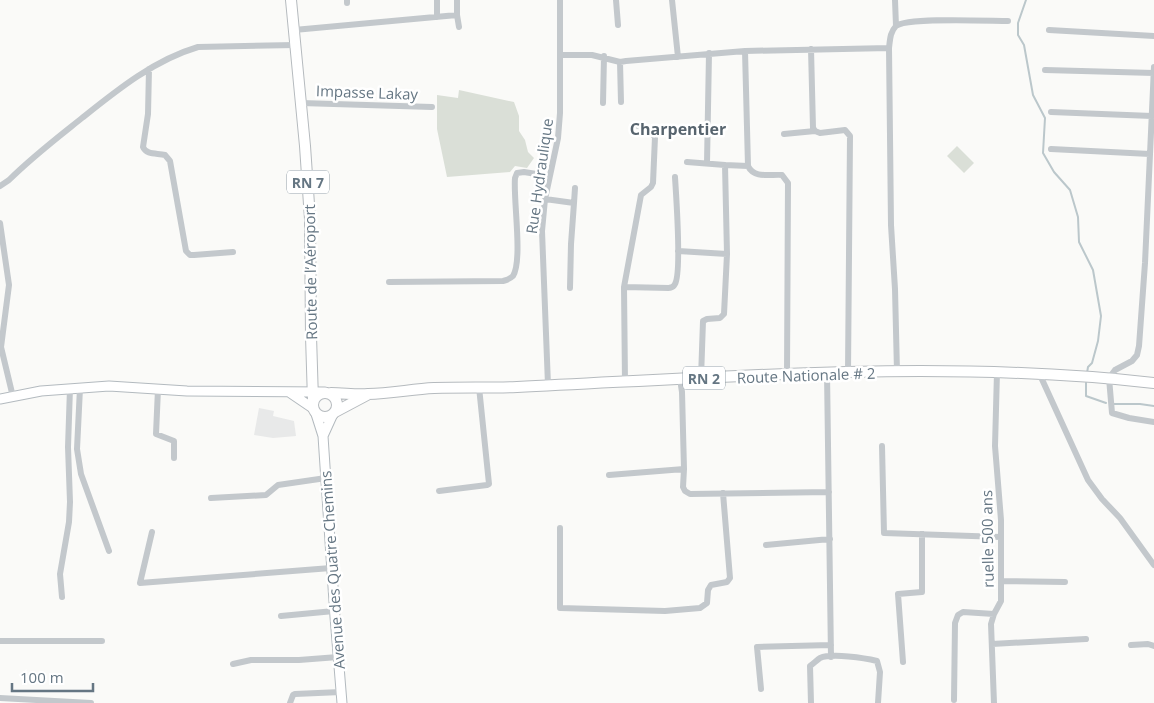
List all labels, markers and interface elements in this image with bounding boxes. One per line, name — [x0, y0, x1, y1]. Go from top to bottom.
street label: Impasse Lakay — [316, 80, 419, 104]
street label: Rue Hydraulique — [521, 117, 557, 235]
district label: Charpentier — [630, 118, 726, 140]
road number: RN 7 — [287, 170, 329, 193]
street label: Route de l’Aéroport — [299, 204, 321, 340]
street label: Route Nationale # 2 — [736, 363, 876, 387]
road number: RN 2 — [683, 366, 725, 389]
street label: Avenue des Quatre Chemins — [315, 470, 349, 670]
street label: ruelle 500 ans — [976, 490, 998, 588]
scale bar — [12, 660, 94, 692]
text: 100 m — [20, 667, 64, 687]

